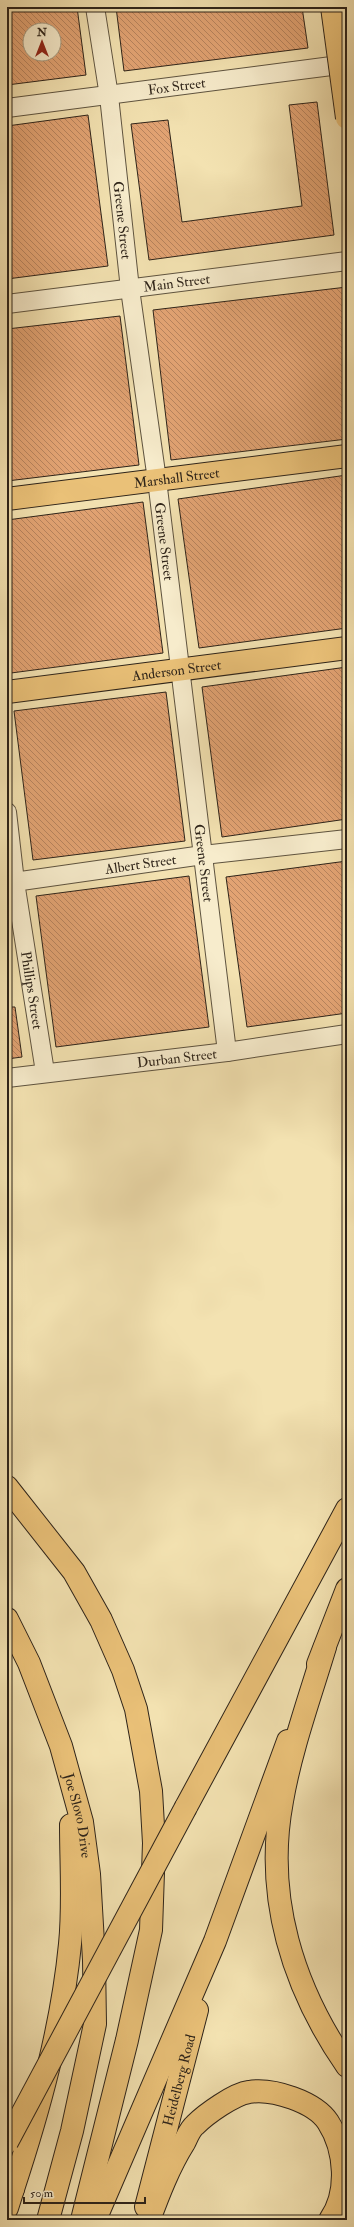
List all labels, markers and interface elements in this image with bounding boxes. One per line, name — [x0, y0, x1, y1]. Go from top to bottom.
north arrow — [22, 22, 62, 62]
text: N — [36, 26, 48, 39]
street label: Fox Street — [147, 74, 207, 98]
street label: Greene Street — [110, 180, 135, 261]
street label: Main Street — [142, 270, 211, 295]
street label: Marshall Street — [133, 464, 221, 491]
street label: Greene Street — [151, 501, 178, 582]
street label: Anderson Street — [130, 656, 223, 684]
street label: Greene Street — [191, 823, 217, 903]
street label: Albert Street — [103, 850, 178, 878]
street label: Phillips Street — [18, 950, 47, 1031]
street label: Durban Street — [136, 1045, 218, 1071]
street label: Joe Slovo Drive — [60, 1770, 95, 1859]
street label: Heidelberg Road — [159, 2032, 199, 2128]
scale bar — [24, 2179, 145, 2205]
text: 50 m — [30, 2186, 54, 2201]

